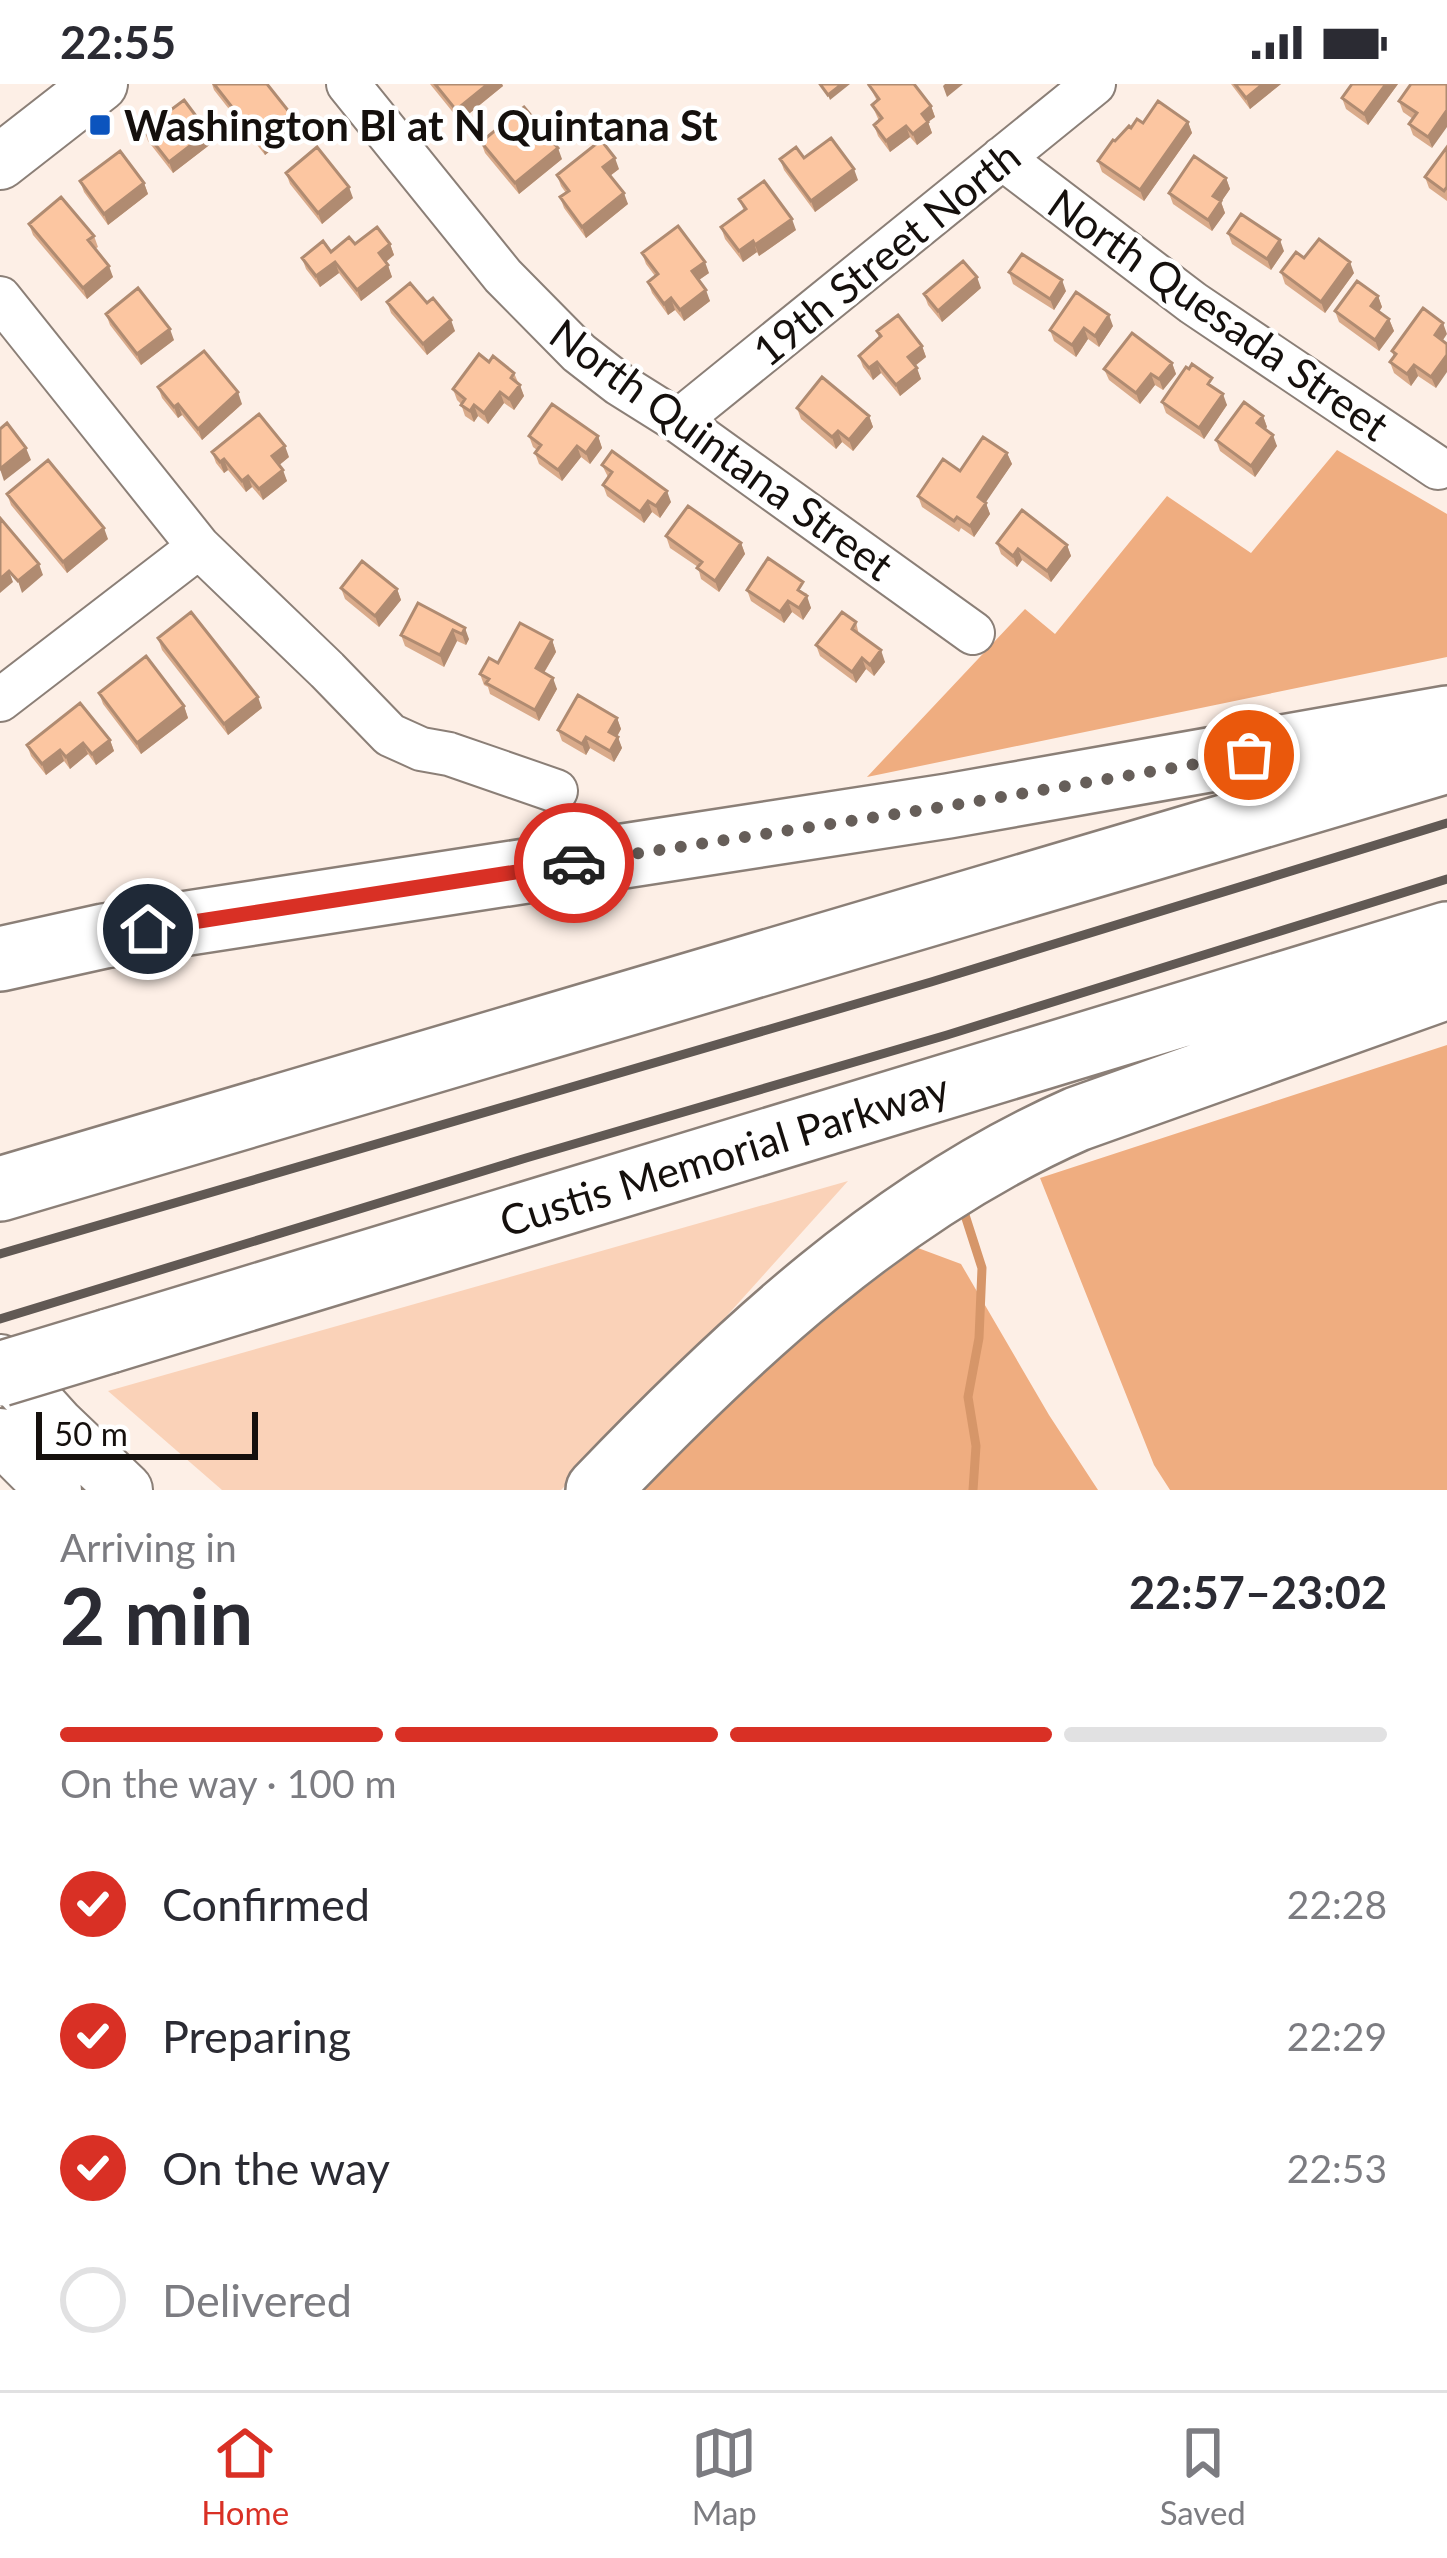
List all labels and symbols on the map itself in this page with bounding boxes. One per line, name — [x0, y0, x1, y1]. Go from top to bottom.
place label: Washington Bl at N Quintana St — [124, 100, 718, 150]
marker: Washington Bl at N Quintana St — [87, 112, 113, 138]
street label: 19th Street North — [743, 130, 1029, 376]
street label: North Quesada Street — [1039, 178, 1399, 450]
street label: North Quintana Street — [541, 308, 903, 590]
pin — [1198, 704, 1300, 806]
courier — [514, 803, 634, 923]
pin — [97, 878, 199, 980]
street label: Custis Memorial Parkway — [494, 1062, 955, 1246]
scale bar — [36, 1406, 258, 1459]

